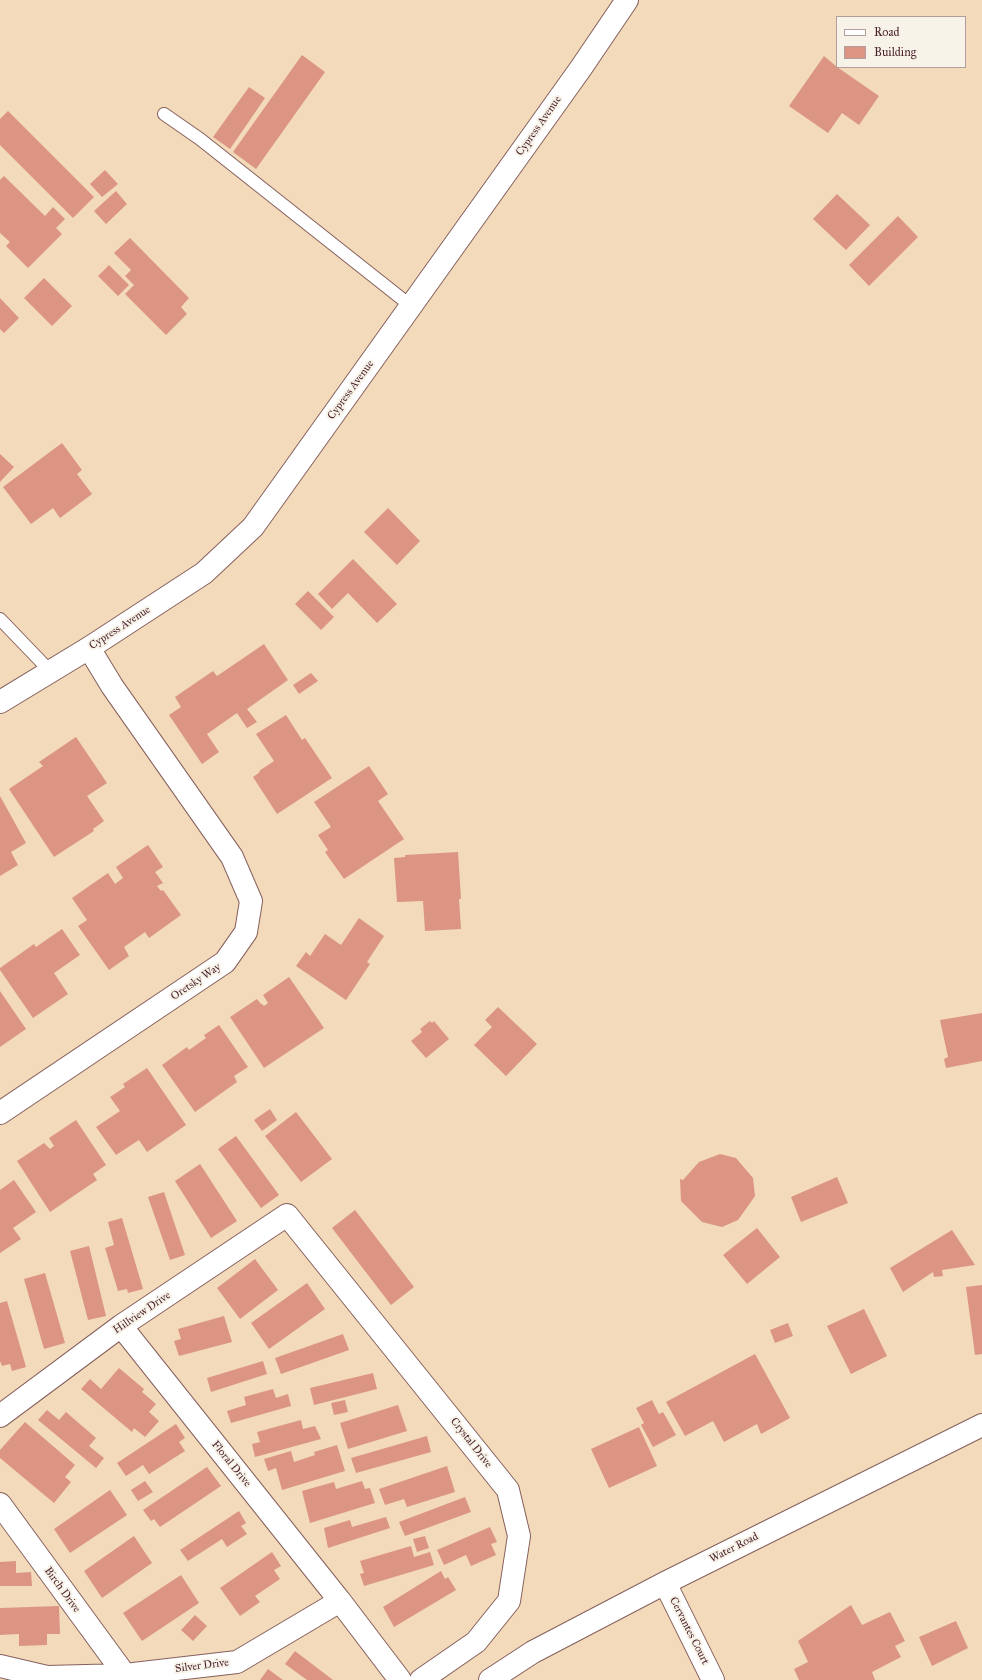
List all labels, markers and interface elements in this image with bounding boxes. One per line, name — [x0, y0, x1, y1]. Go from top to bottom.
legend — [836, 16, 966, 68]
text: Road — [874, 25, 900, 39]
text: Building — [874, 45, 916, 59]
street label: Cypress Avenue — [513, 93, 565, 159]
street label: Cypress Avenue — [325, 358, 377, 422]
street label: Cypress Avenue — [87, 603, 153, 653]
street label: Oretsky Way — [169, 961, 223, 1003]
street label: Hillview Drive — [111, 1289, 173, 1337]
street label: Crystal Drive — [447, 1415, 495, 1471]
street label: Floral Drive — [208, 1438, 254, 1490]
street label: Water Road — [707, 1530, 761, 1566]
street label: Birch Drive — [41, 1565, 83, 1615]
street label: Cervantes Court — [666, 1595, 712, 1667]
street label: Silver Drive — [174, 1656, 230, 1676]

